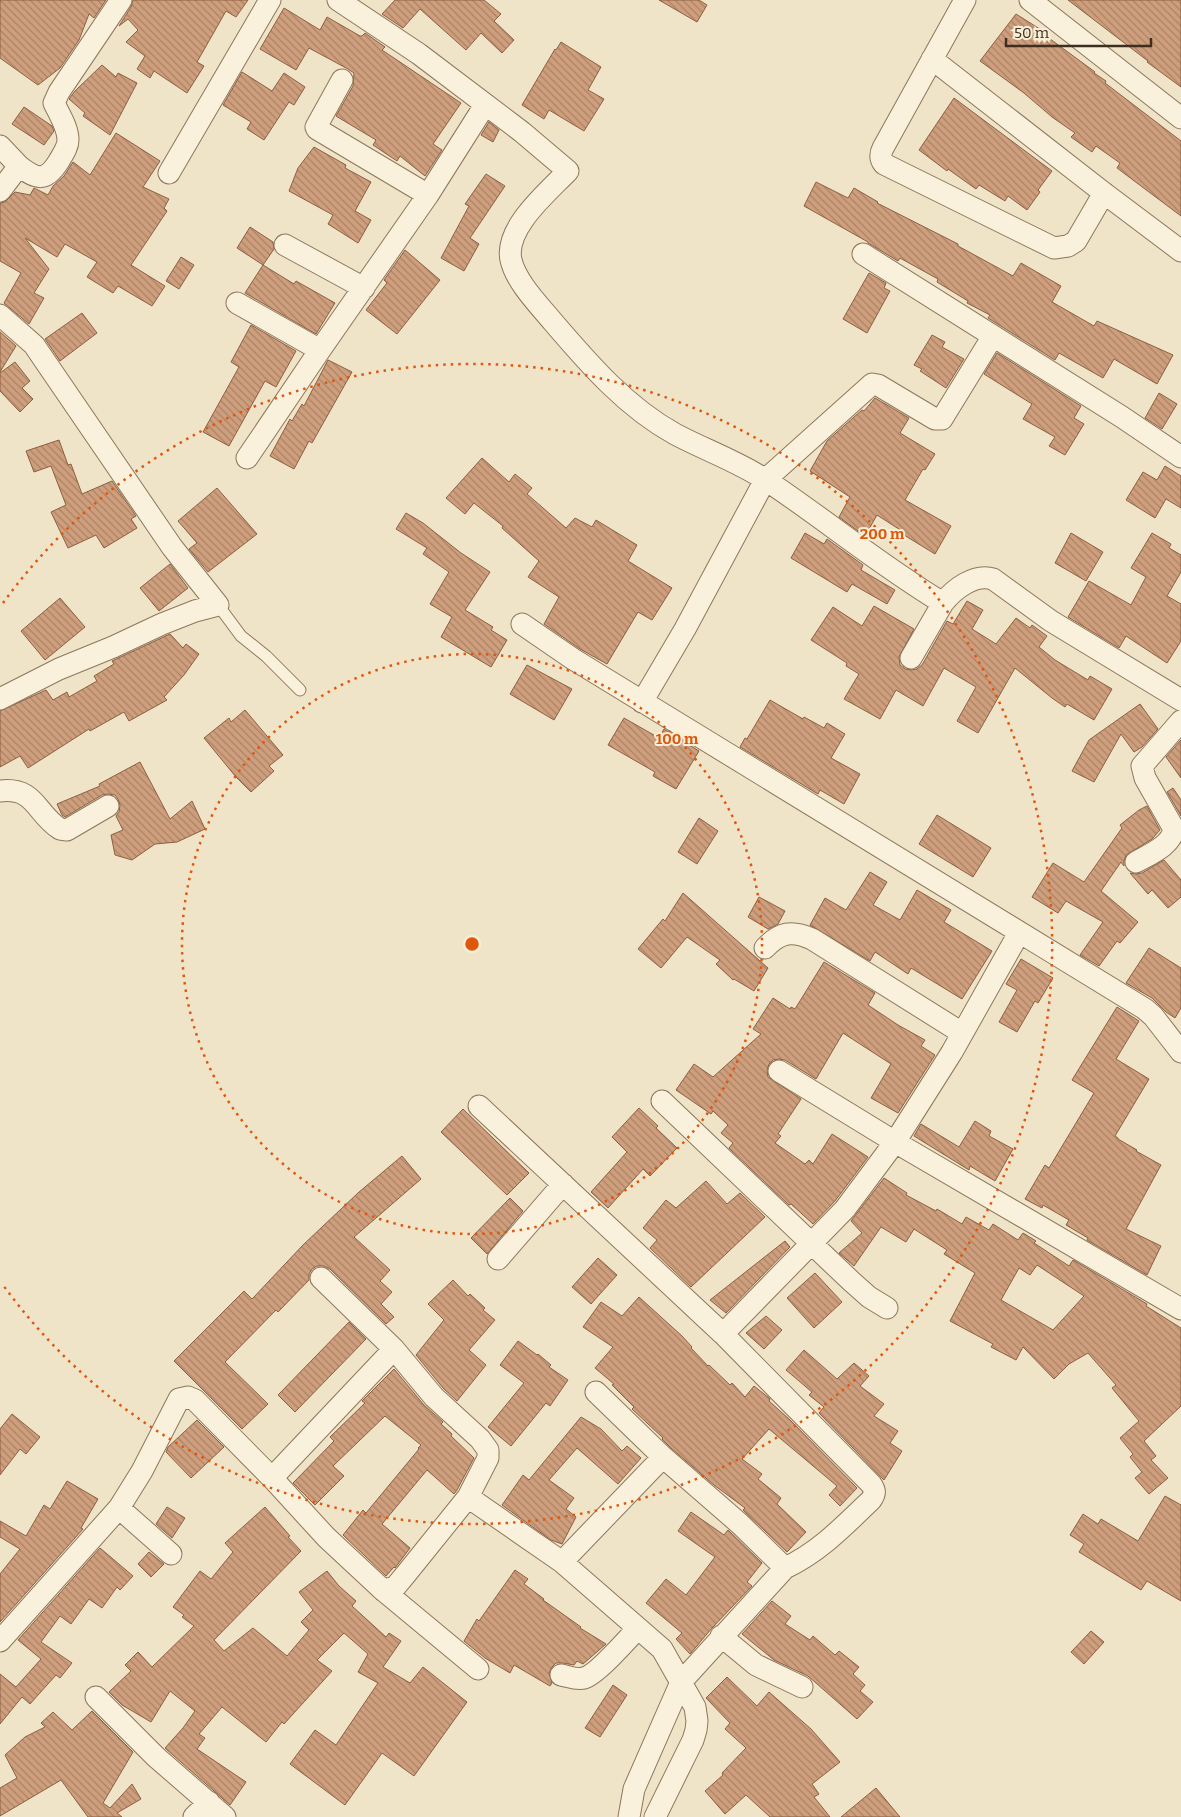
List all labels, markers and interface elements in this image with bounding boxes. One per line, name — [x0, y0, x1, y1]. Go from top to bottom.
scale bar — [1006, 15, 1151, 47]
text: 50 m — [1014, 24, 1050, 42]
text: 200 m — [860, 525, 905, 543]
text: 100 m — [656, 730, 699, 748]
centre of rings — [463, 935, 481, 953]

